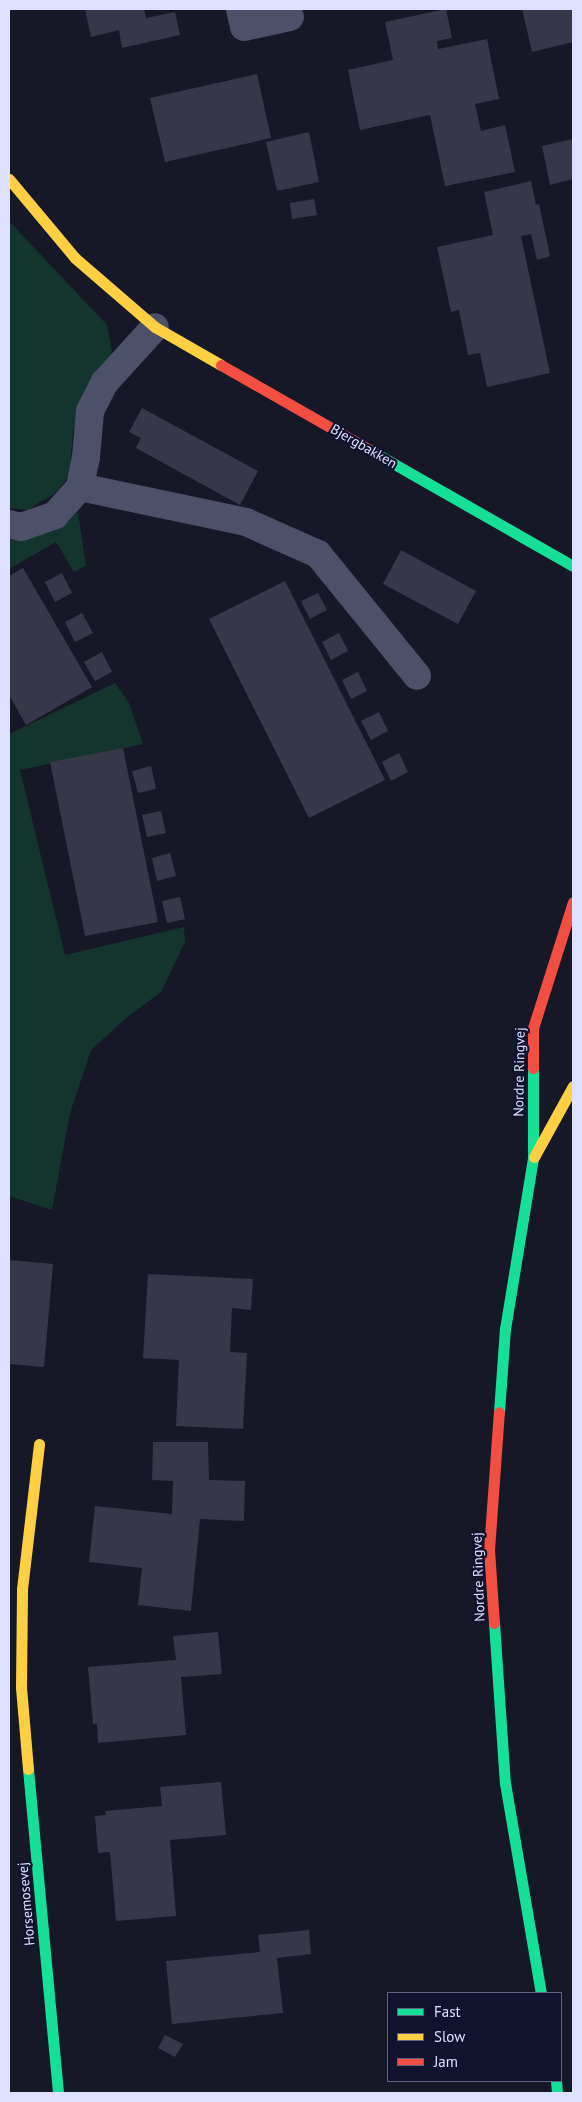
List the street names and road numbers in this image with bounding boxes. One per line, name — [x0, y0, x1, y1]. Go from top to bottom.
street label: Bjergbakken — [328, 420, 400, 472]
street label: Nordre Ringvej — [510, 1027, 528, 1117]
street label: Nordre Ringvej — [468, 1532, 488, 1622]
street label: Horsemosevej — [14, 1862, 38, 1946]

